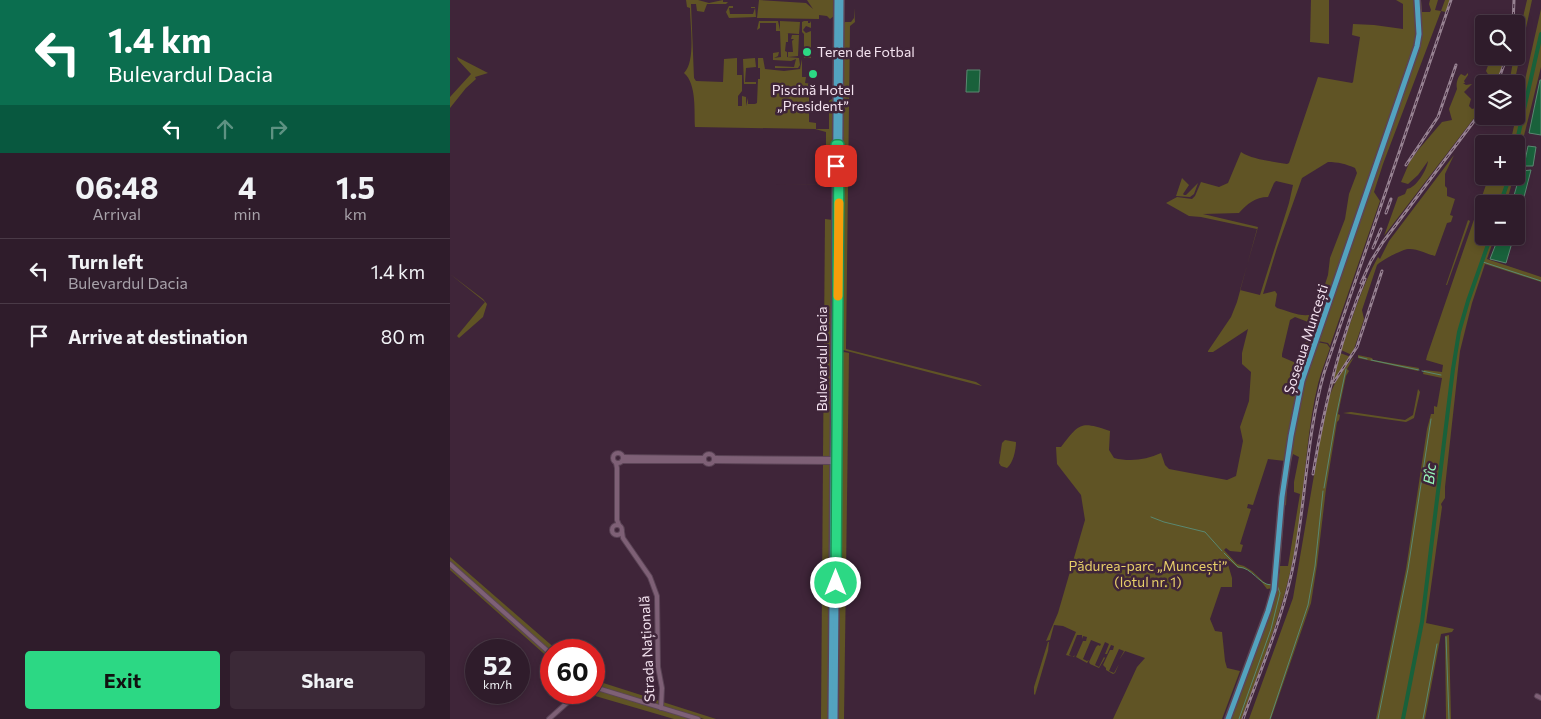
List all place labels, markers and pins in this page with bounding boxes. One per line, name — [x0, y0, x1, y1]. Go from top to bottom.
place label: Teren de Fotbal — [817, 43, 915, 60]
marker: Teren de Fotbal — [801, 46, 813, 58]
marker: Piscină Hotel „President” — [807, 68, 819, 80]
place label: Piscină Hotel „President” — [772, 81, 854, 114]
pin — [815, 145, 857, 187]

